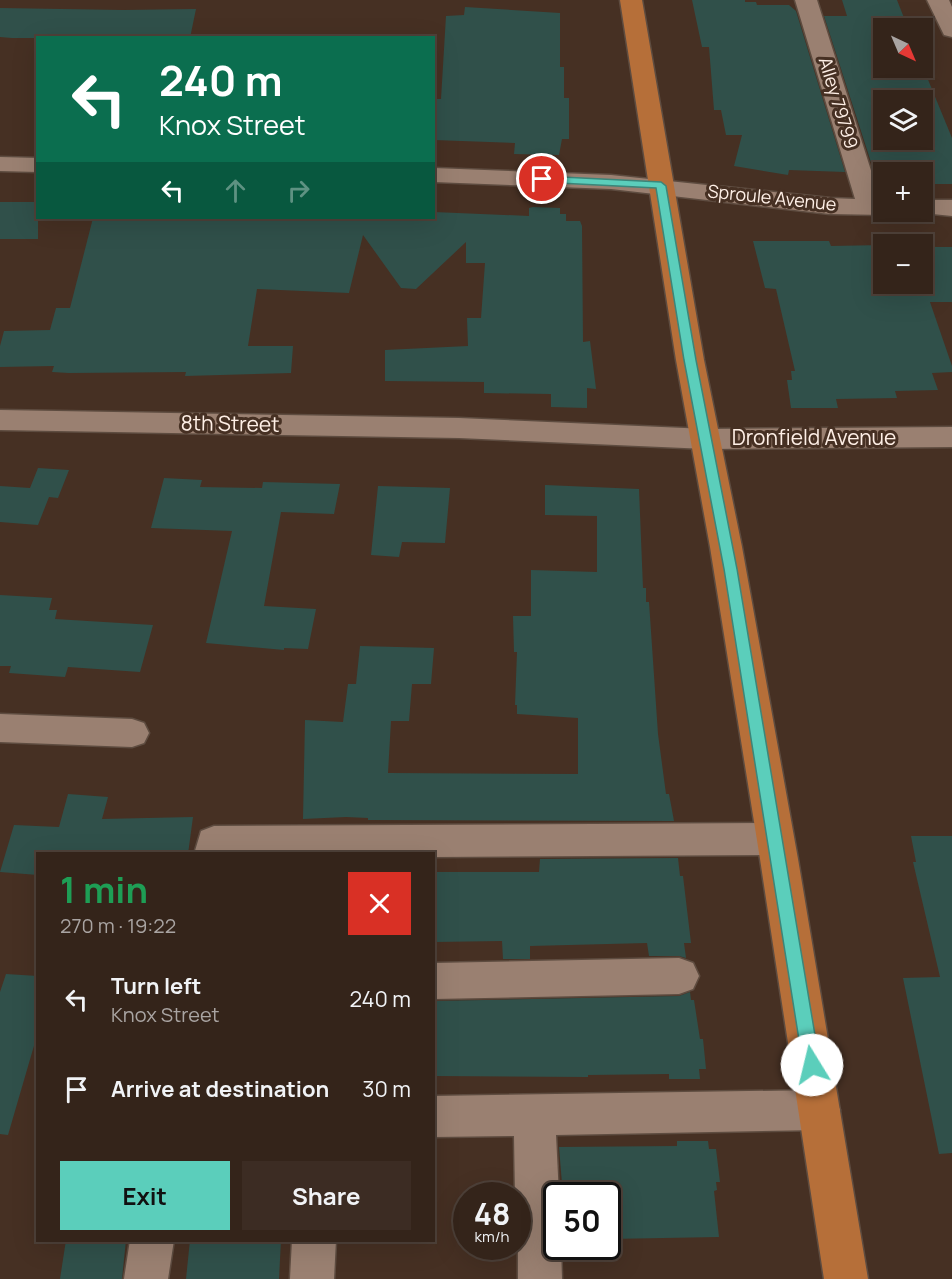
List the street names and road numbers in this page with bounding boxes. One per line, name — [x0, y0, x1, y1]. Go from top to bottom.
street label: Alley 79799 — [814, 54, 864, 151]
street label: Sproule Avenue — [707, 178, 838, 216]
street label: 8th Street — [180, 408, 280, 438]
street label: Dronfield Avenue — [732, 423, 896, 451]

